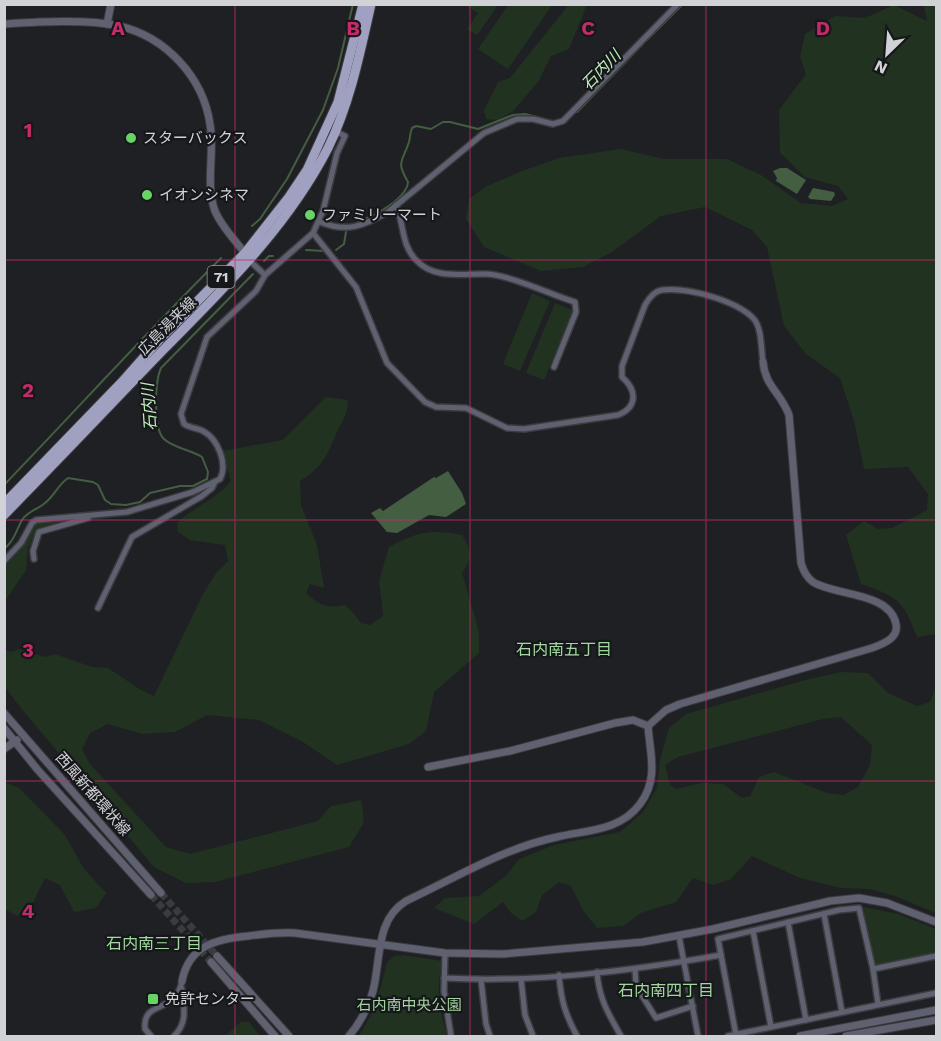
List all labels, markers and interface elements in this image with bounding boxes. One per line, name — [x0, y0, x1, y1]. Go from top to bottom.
text: A — [111, 16, 125, 40]
text: B — [346, 16, 360, 40]
text: C — [581, 16, 595, 40]
text: D — [816, 16, 830, 40]
north arrow — [857, 24, 917, 84]
water label: 石内川 — [577, 45, 626, 94]
text: N — [871, 56, 890, 78]
text: 1 — [24, 118, 32, 142]
place label: スターバックス — [143, 129, 247, 147]
marker: スターバックス — [124, 131, 138, 145]
place label: イオンシネマ — [159, 186, 249, 204]
marker: イオンシネマ — [140, 188, 154, 202]
place label: ファミリーマート — [322, 206, 442, 224]
marker: ファミリーマート — [303, 208, 317, 222]
road number: 71 — [208, 266, 234, 288]
street label: 広島湯来線 — [134, 293, 200, 359]
text: 2 — [22, 378, 34, 402]
water label: 石内川 — [138, 380, 160, 432]
text: 3 — [22, 638, 34, 662]
district label: 石内南五丁目 — [516, 640, 612, 659]
street label: 西風新都環状線 — [52, 748, 134, 840]
text: 4 — [22, 899, 35, 923]
district label: 石内南三丁目 — [106, 934, 202, 953]
district label: 石内南四丁目 — [618, 981, 714, 1000]
place label: 免許センター — [165, 990, 255, 1008]
marker: 免許センター — [146, 992, 160, 1006]
park label: 石内南中央公園 — [356, 996, 462, 1014]

